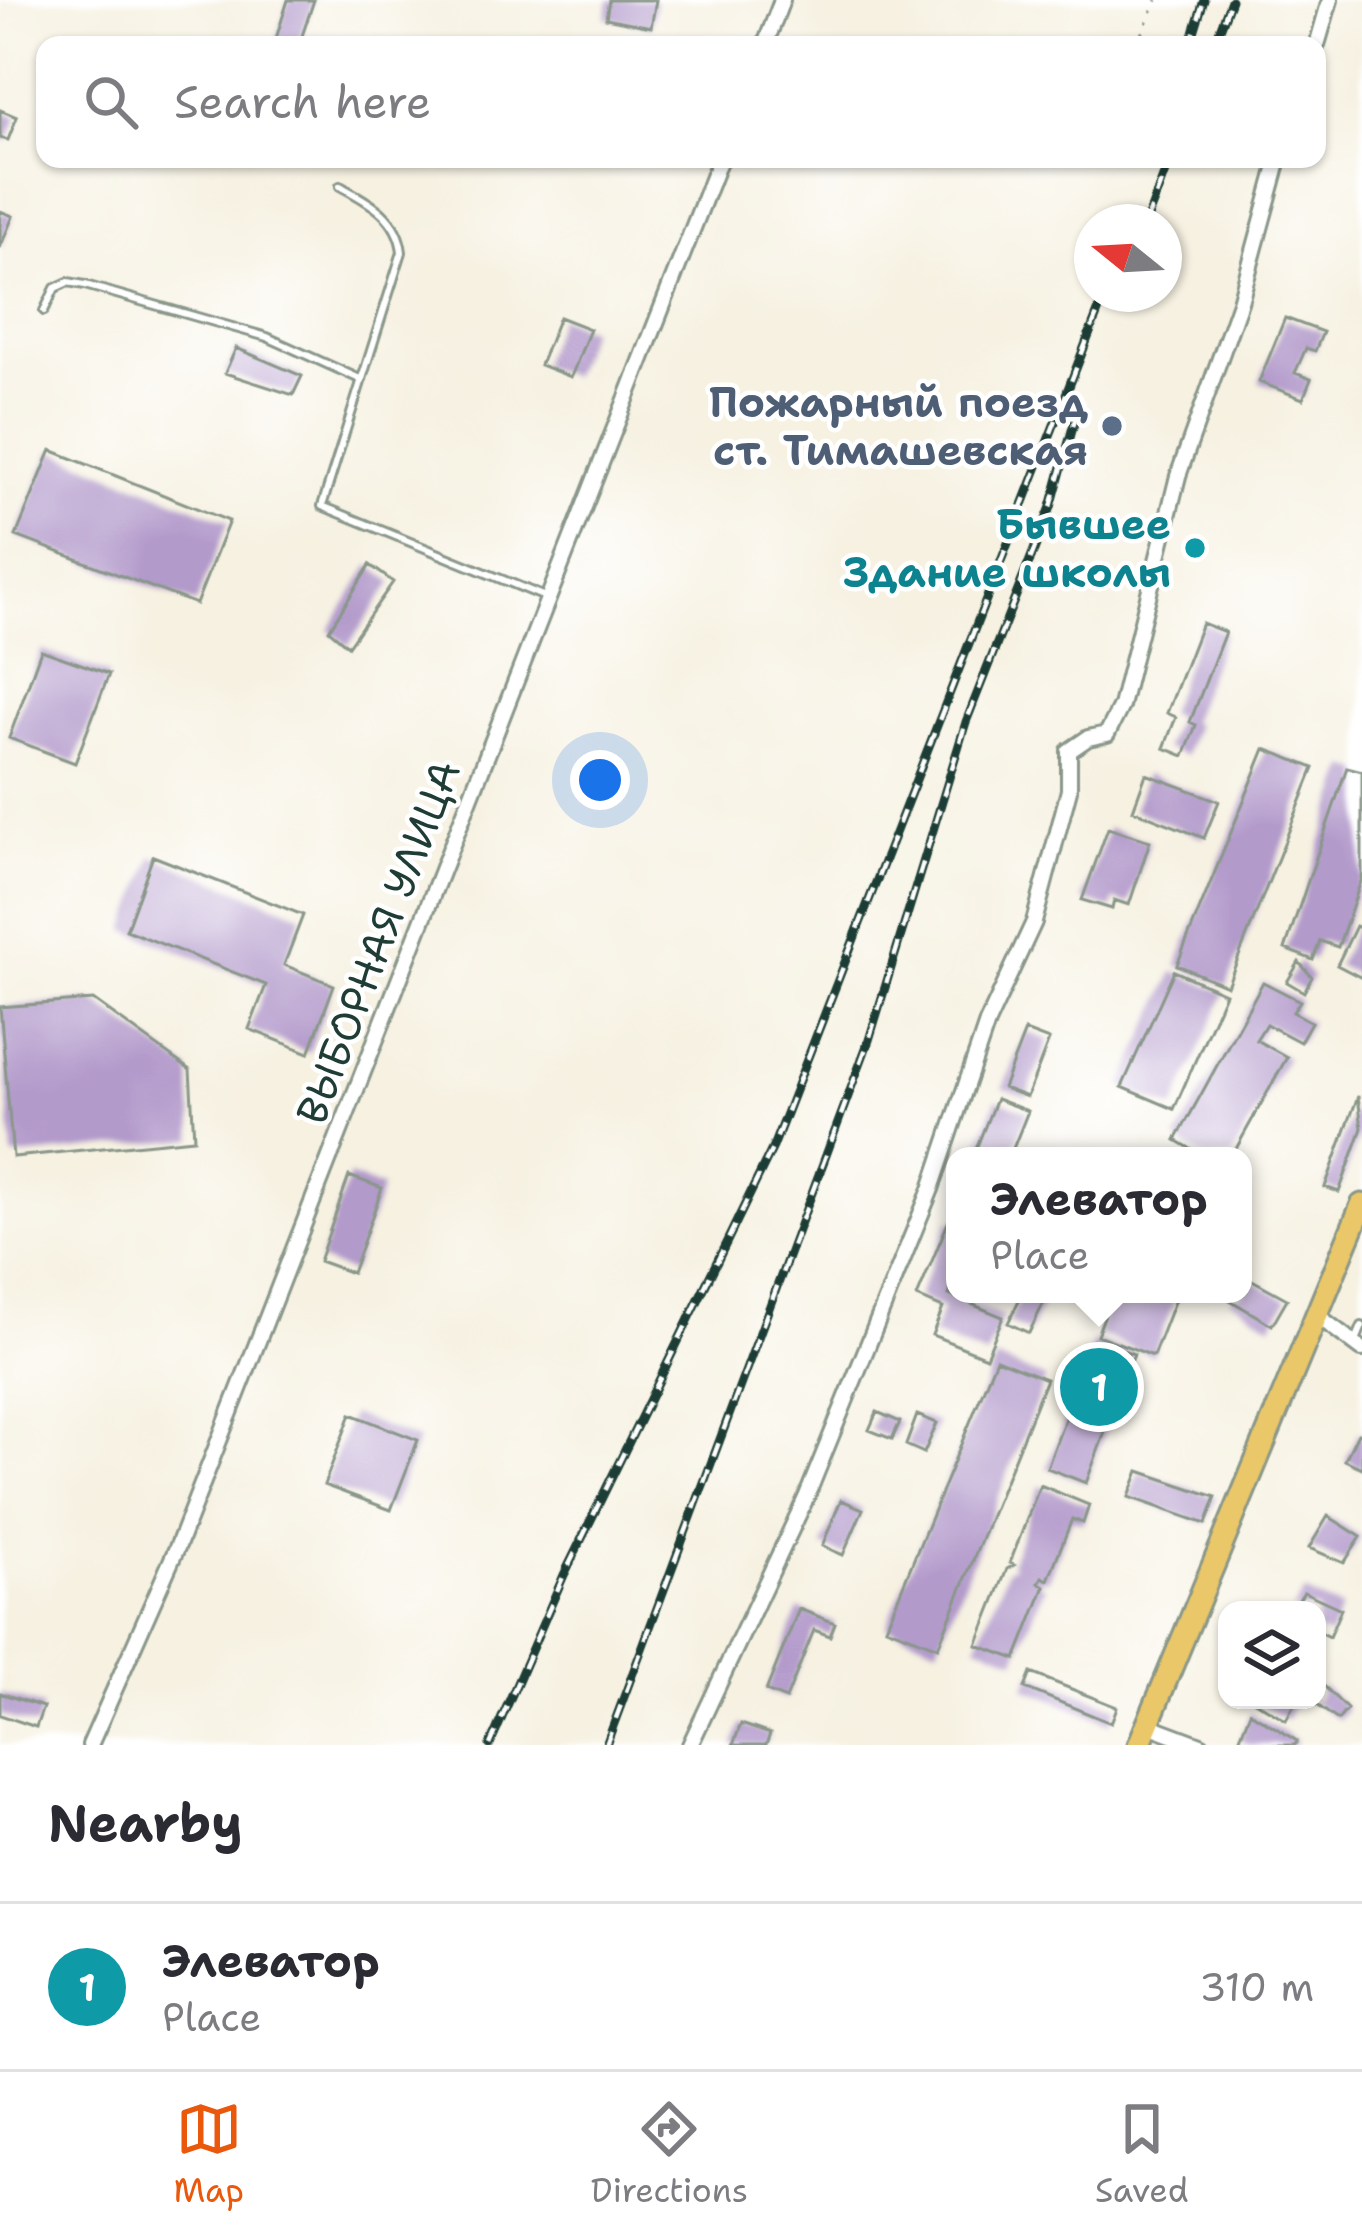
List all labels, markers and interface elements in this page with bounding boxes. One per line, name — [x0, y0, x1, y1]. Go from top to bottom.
search box — [36, 36, 1326, 168]
icon: search — [78, 69, 144, 135]
text: Search here — [174, 72, 431, 132]
north arrow — [1074, 204, 1182, 312]
place label: Пожарный поезд ст. Тимашевская — [709, 374, 1088, 478]
marker: Пожарный поезд ст. Тимашевская — [1099, 413, 1125, 439]
place label: Бывшее Здание школы — [843, 496, 1171, 600]
marker: Бывшее Здание школы — [1182, 535, 1208, 561]
your location — [570, 750, 630, 810]
street label: ВЫБОРНАЯ УЛИЦА — [283, 752, 473, 1132]
popup — [946, 1147, 1252, 1303]
text: Элеватор — [990, 1169, 1208, 1229]
text: Place — [990, 1229, 1090, 1281]
pin: 1 — [1060, 1342, 1138, 1432]
map controls — [1218, 1601, 1326, 1709]
button: layers — [1218, 1601, 1326, 1709]
text: Nearby — [48, 1789, 243, 1857]
text: Элеватор — [162, 1931, 380, 1991]
text: 1 — [78, 1961, 96, 2013]
text: 310 m — [1199, 1961, 1314, 2013]
text: Place — [162, 1991, 261, 2043]
tab: Map — [173, 2096, 244, 2213]
tab: Directions — [591, 2096, 748, 2213]
tab: Saved — [1095, 2096, 1189, 2213]

